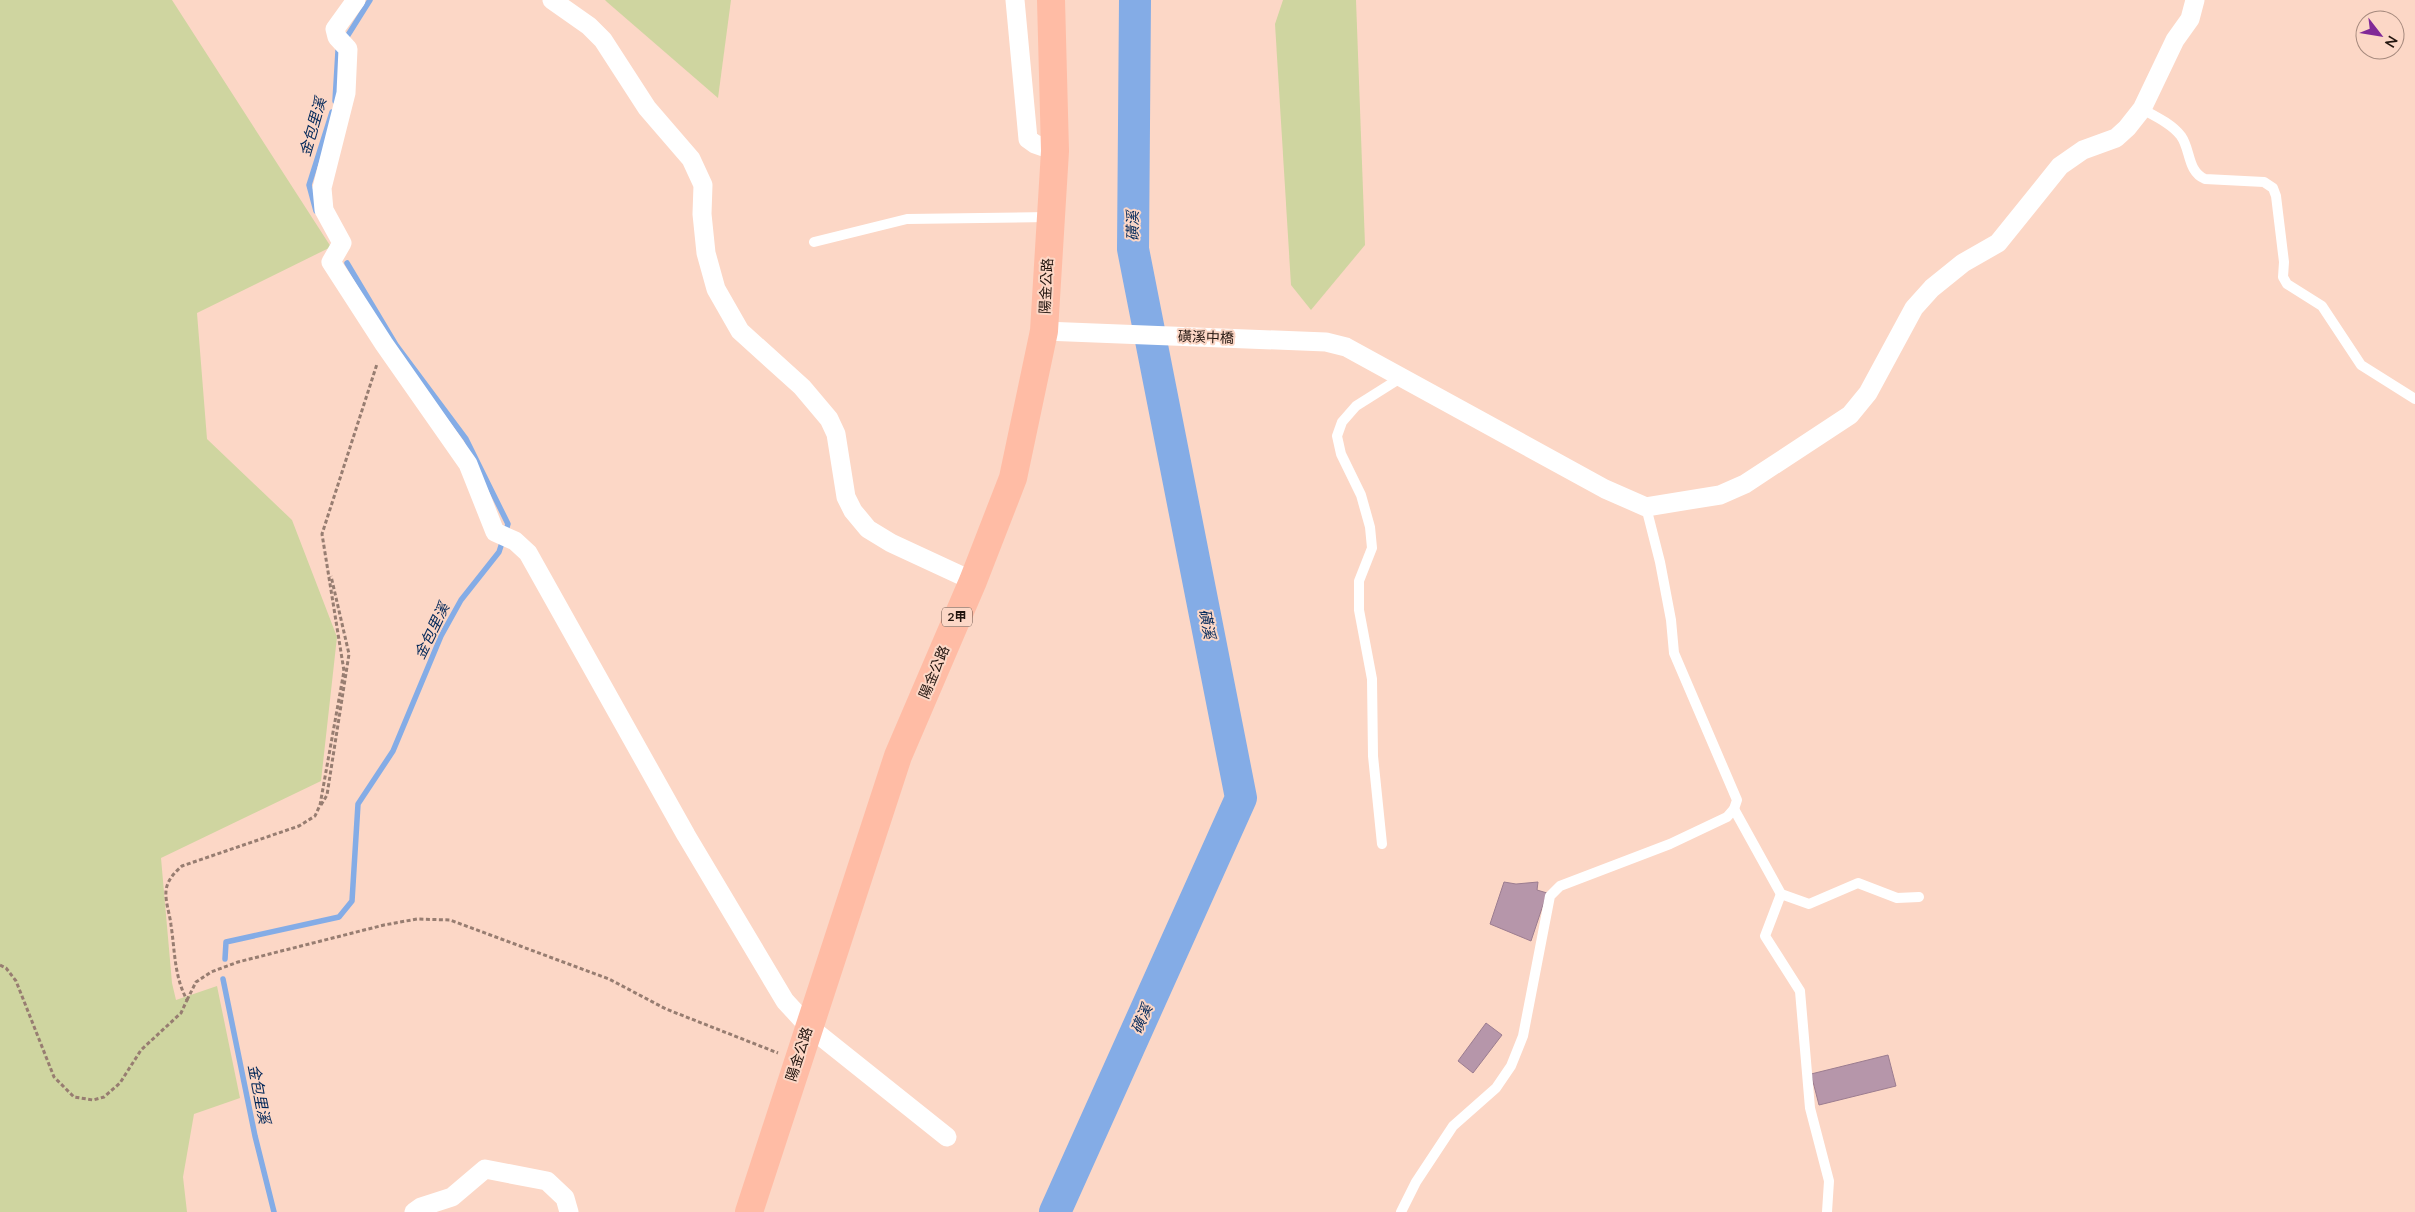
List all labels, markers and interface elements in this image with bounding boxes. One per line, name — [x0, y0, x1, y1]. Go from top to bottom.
north arrow — [2355, 10, 2405, 60]
text: N — [2382, 33, 2402, 51]
water label: 金包里溪 — [295, 93, 330, 158]
water label: 磺溪 — [1123, 209, 1141, 241]
street label: 陽金公路 — [1036, 258, 1055, 314]
street label: 磺溪中橋 — [1178, 327, 1234, 346]
water label: 金包里溪 — [410, 598, 453, 661]
water label: 磺溪 — [1196, 607, 1220, 642]
road number: 2甲 — [942, 608, 972, 626]
street label: 陽金公路 — [915, 643, 952, 701]
water label: 磺溪 — [1127, 999, 1156, 1036]
street label: 陽金公路 — [782, 1025, 815, 1083]
water label: 金包里溪 — [245, 1063, 275, 1127]

